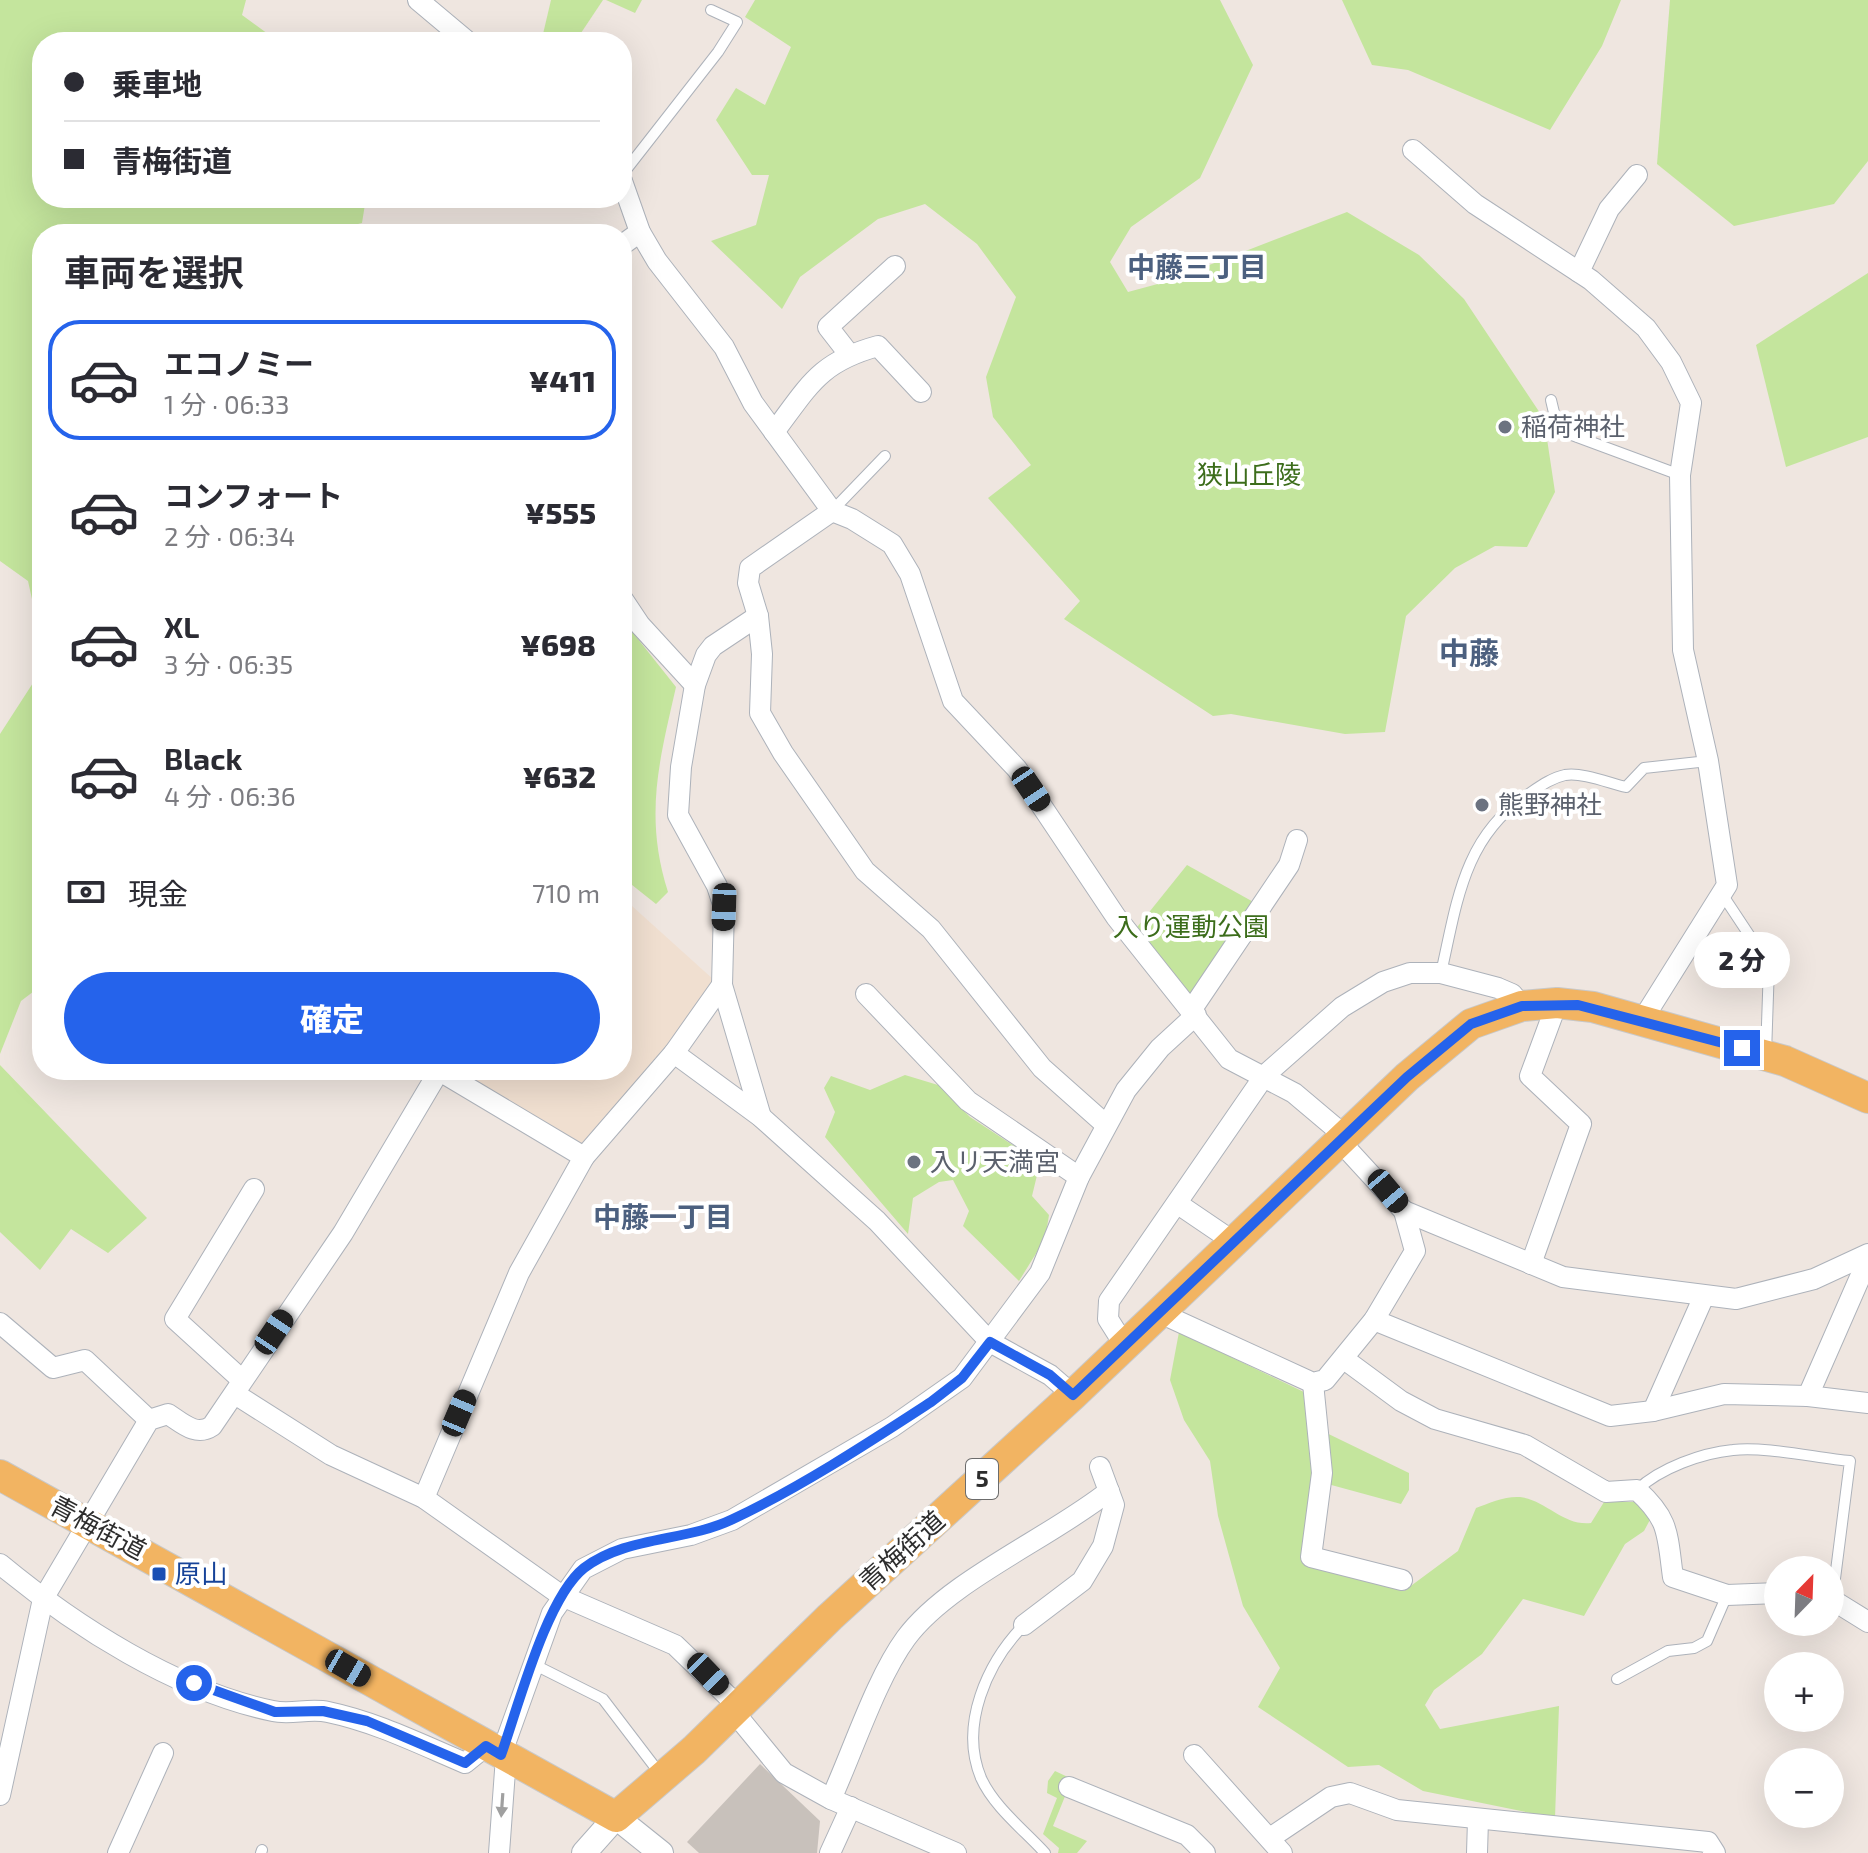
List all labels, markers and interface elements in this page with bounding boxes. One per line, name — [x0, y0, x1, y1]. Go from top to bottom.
text: 乗車地 — [112, 65, 202, 101]
text: 青梅街道 — [112, 142, 232, 178]
district label: 中藤三丁目 — [1127, 249, 1267, 283]
text: 車両を選択 — [64, 250, 244, 293]
icon: car — [68, 344, 140, 416]
text: エコノミー — [164, 345, 314, 381]
text: ¥411 — [529, 362, 596, 398]
text: 1 分 · 06:33 — [164, 388, 289, 419]
place label: 稲荷神社 — [1521, 410, 1625, 441]
marker: 稲荷神社 — [1496, 418, 1514, 436]
park label: 狭山丘陵 — [1197, 458, 1301, 489]
icon: car — [68, 476, 140, 548]
text: コンフォート — [164, 477, 343, 513]
text: ¥555 — [525, 494, 596, 530]
text: 2 分 · 06:34 — [164, 520, 295, 551]
icon: car — [68, 608, 140, 680]
text: XL — [164, 608, 199, 644]
text: ¥698 — [520, 626, 596, 662]
district label: 中藤 — [1439, 634, 1499, 670]
text: 3 分 · 06:35 — [164, 648, 293, 679]
icon: car — [68, 740, 140, 812]
text: Black — [164, 740, 242, 776]
text: ¥632 — [522, 758, 596, 794]
car — [1008, 762, 1054, 816]
text: 4 分 · 06:36 — [164, 780, 296, 811]
place label: 熊野神社 — [1498, 788, 1602, 819]
marker: 熊野神社 — [1473, 796, 1491, 814]
icon: cash — [64, 870, 108, 914]
text: 現金 — [128, 875, 188, 911]
text: 710 m — [532, 877, 600, 908]
car — [711, 883, 737, 931]
park label: 入り運動公園 — [1113, 910, 1269, 941]
callout: 2 分 — [1694, 932, 1790, 988]
text: 2 分 — [1719, 944, 1765, 975]
button: 確定 — [64, 972, 600, 1064]
route end — [1724, 1030, 1760, 1066]
place label: 入リ天満宮 — [930, 1145, 1060, 1176]
marker: 入リ天満宮 — [905, 1153, 923, 1171]
car — [1363, 1165, 1413, 1217]
district label: 中藤一丁目 — [593, 1199, 733, 1233]
car — [251, 1305, 297, 1359]
car — [439, 1386, 479, 1440]
road number: 5 — [966, 1459, 998, 1499]
street label: 青梅街道 — [46, 1489, 152, 1565]
street label: 青梅街道 — [852, 1504, 950, 1596]
north arrow — [1764, 1556, 1844, 1636]
map controls — [1764, 1556, 1844, 1828]
place label: 原山 — [175, 1557, 227, 1588]
marker: 原山 — [150, 1565, 168, 1583]
car — [321, 1646, 375, 1690]
car — [683, 1648, 733, 1700]
button: + — [1764, 1652, 1844, 1732]
route start — [176, 1665, 212, 1701]
button: − — [1764, 1748, 1844, 1828]
one-way arrow — [496, 1793, 509, 1818]

